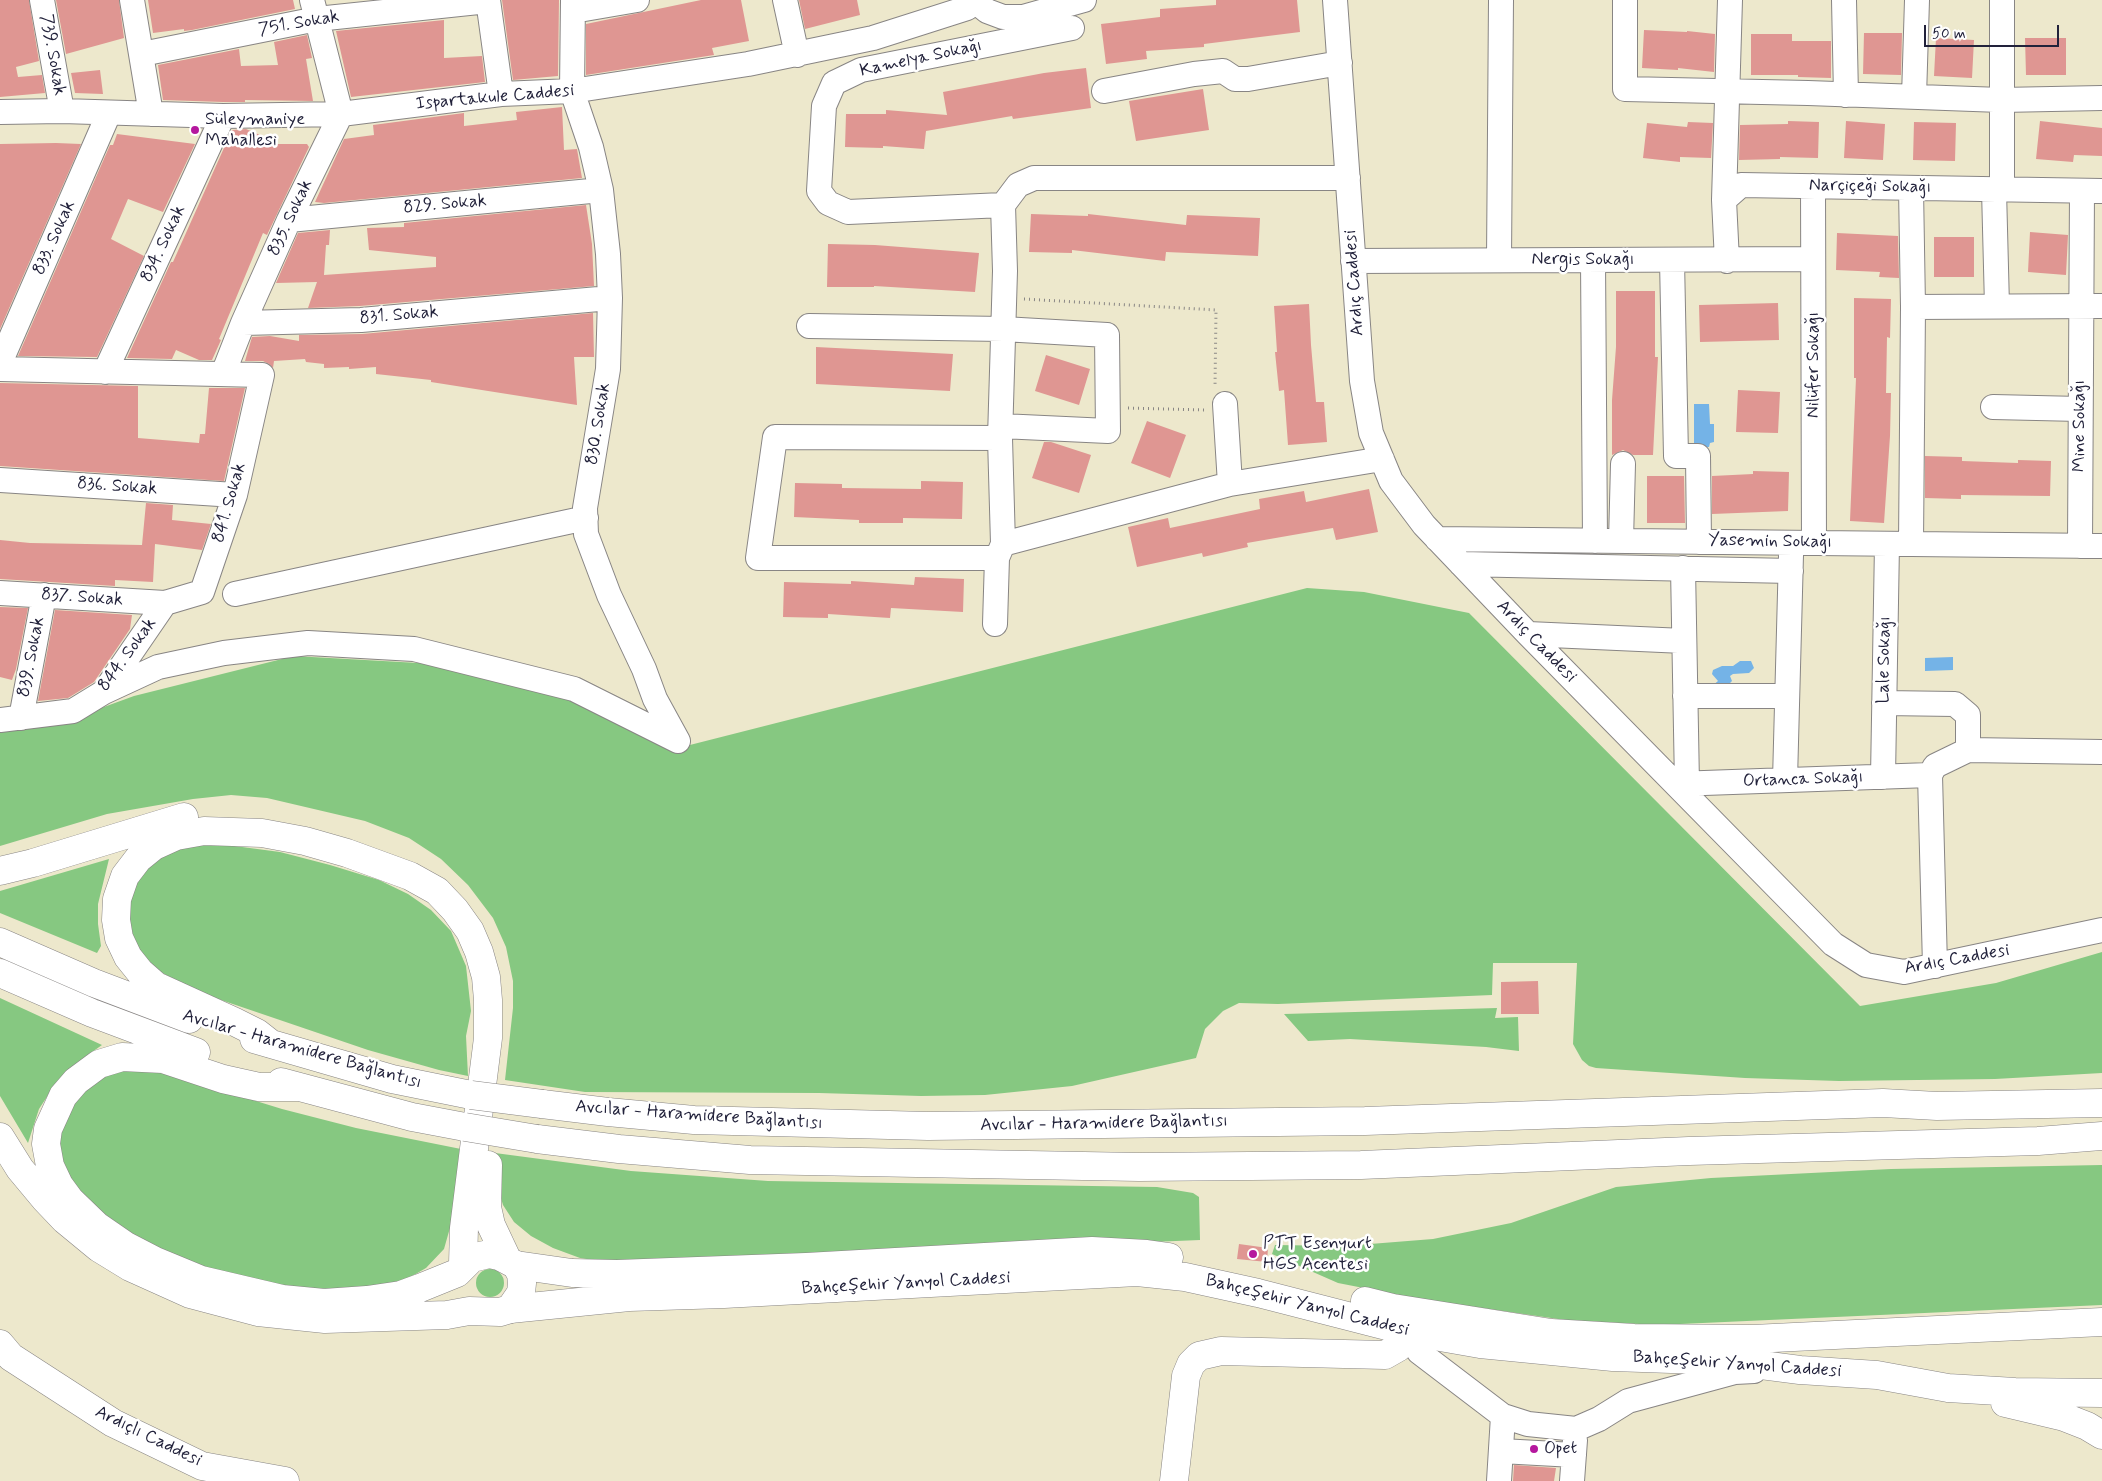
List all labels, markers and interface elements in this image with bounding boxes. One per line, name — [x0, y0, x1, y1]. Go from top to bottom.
street label: 751. Sokak — [257, 6, 341, 42]
street label: 739. Sokak — [34, 13, 70, 97]
scale bar — [1927, 15, 2062, 47]
text: 50 m — [1932, 24, 1966, 44]
street label: Kamelya Sokağı — [858, 36, 984, 82]
street label: Ispartakule Caddesi — [415, 80, 575, 116]
place label: Süleymaniye Mahallesi — [205, 109, 305, 152]
marker: Süleymaniye Mahallesi — [189, 124, 201, 136]
street label: Narçiçeği Sokağı — [1809, 175, 1931, 199]
street label: 835. Sokak — [264, 176, 318, 260]
street label: 829. Sokak — [403, 191, 487, 219]
street label: 833. Sokak — [29, 197, 81, 279]
street label: 834. Sokak — [137, 202, 191, 286]
street label: Ardıç Caddesi — [1341, 229, 1369, 337]
street label: Nergis Sokağı — [1531, 249, 1635, 271]
street label: 831. Sokak — [359, 302, 439, 330]
street label: Nilüfer Sokağı — [1803, 312, 1825, 418]
street label: Mine Sokağı — [2069, 380, 2091, 472]
street label: 830. Sokak — [582, 381, 616, 467]
street label: 841. Sokak — [208, 461, 252, 545]
street label: 836. Sokak — [76, 473, 158, 501]
street label: Yasemin Sokağı — [1708, 530, 1832, 554]
street label: 837. Sokak — [40, 584, 124, 612]
street label: Ardıç Caddesi — [1491, 596, 1581, 688]
street label: 844. Sokak — [94, 614, 162, 696]
street label: 839. Sokak — [14, 615, 50, 699]
street label: Lale Sokağı — [1873, 616, 1897, 704]
street label: Ortanca Sokağı — [1742, 767, 1864, 793]
street label: Ardıç Caddesi — [1903, 940, 2011, 980]
street label: Avcılar - Haramidere Bağlantısı — [180, 1005, 424, 1095]
street label: Avcılar - Haramidere Bağlantısı — [575, 1097, 823, 1135]
street label: Avcılar - Haramidere Bağlantısı — [980, 1111, 1228, 1137]
place label: PTT Esenyurt HGS Acentesi — [1263, 1233, 1372, 1276]
marker: PTT Esenyurt HGS Acentesi — [1247, 1248, 1259, 1260]
street label: Bahçeşehir Yanyol Caddesi — [801, 1268, 1011, 1300]
street label: Bahçeşehir Yanyol Caddesi — [1203, 1270, 1411, 1342]
street label: Bahçeşehir Yanyol Caddesi — [1632, 1347, 1842, 1383]
street label: Ardıçlı Caddesi — [91, 1402, 205, 1472]
place label: Opet — [1544, 1438, 1577, 1460]
marker: Opet — [1528, 1443, 1540, 1455]

